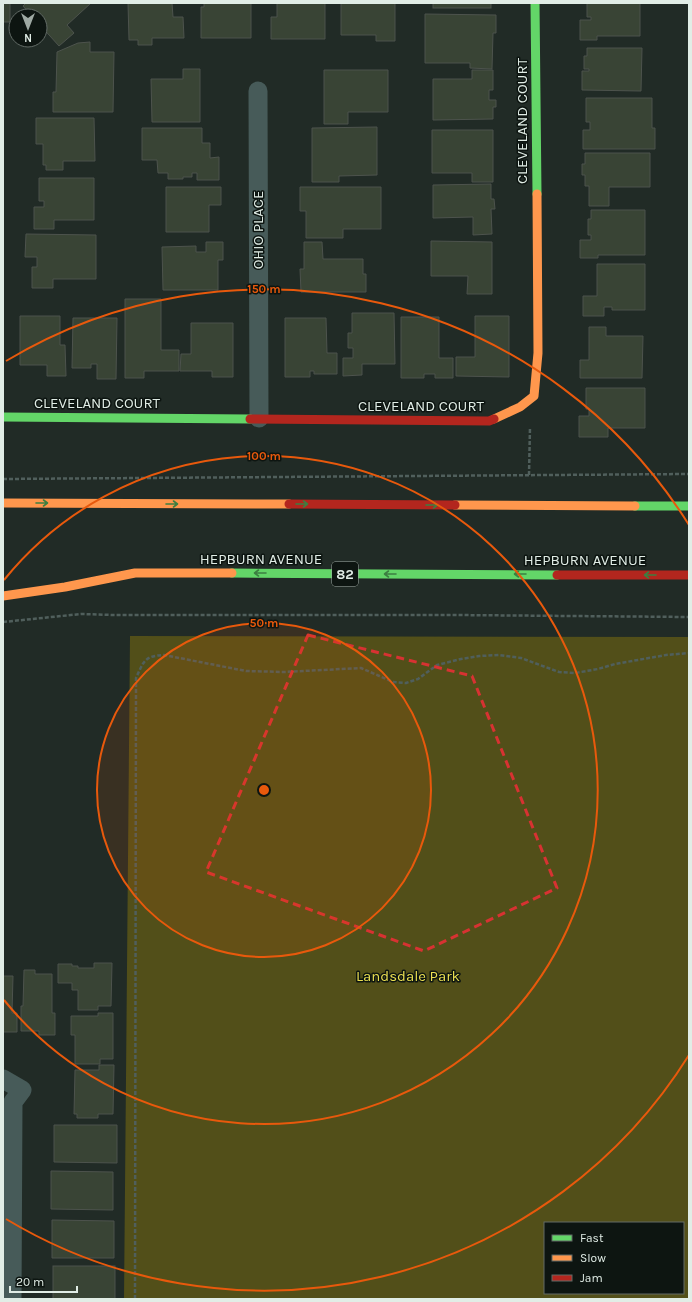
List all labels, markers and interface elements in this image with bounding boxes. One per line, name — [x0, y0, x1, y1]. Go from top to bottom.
north arrow — [8, 8, 48, 48]
text: N — [24, 31, 32, 44]
street label: CLEVELAND COURT — [513, 57, 531, 184]
street label: OHIO PLACE — [249, 191, 267, 269]
text: 150 m — [247, 282, 281, 296]
street label: CLEVELAND COURT — [34, 394, 161, 412]
street label: CLEVELAND COURT — [358, 397, 485, 415]
text: 100 m — [247, 449, 281, 463]
one-way arrow — [35, 499, 48, 507]
one-way arrow — [165, 500, 178, 508]
one-way arrow — [295, 500, 308, 508]
one-way arrow — [425, 501, 438, 509]
street label: HEPBURN AVENUE — [200, 550, 322, 568]
street label: HEPBURN AVENUE — [524, 551, 646, 569]
road number: 82 — [332, 562, 358, 586]
one-way arrow — [254, 569, 267, 577]
one-way arrow — [384, 570, 397, 578]
one-way arrow — [514, 570, 527, 578]
one-way arrow — [644, 571, 657, 578]
text: 50 m — [250, 616, 279, 630]
centre of rings — [257, 783, 271, 797]
park label: Landsdale Park — [356, 967, 460, 985]
legend — [544, 1222, 684, 1294]
text: Fast — [580, 1231, 604, 1245]
text: Slow — [580, 1251, 606, 1265]
scale bar — [10, 1268, 77, 1294]
text: Jam — [580, 1271, 603, 1285]
text: 20 m — [16, 1275, 44, 1289]

